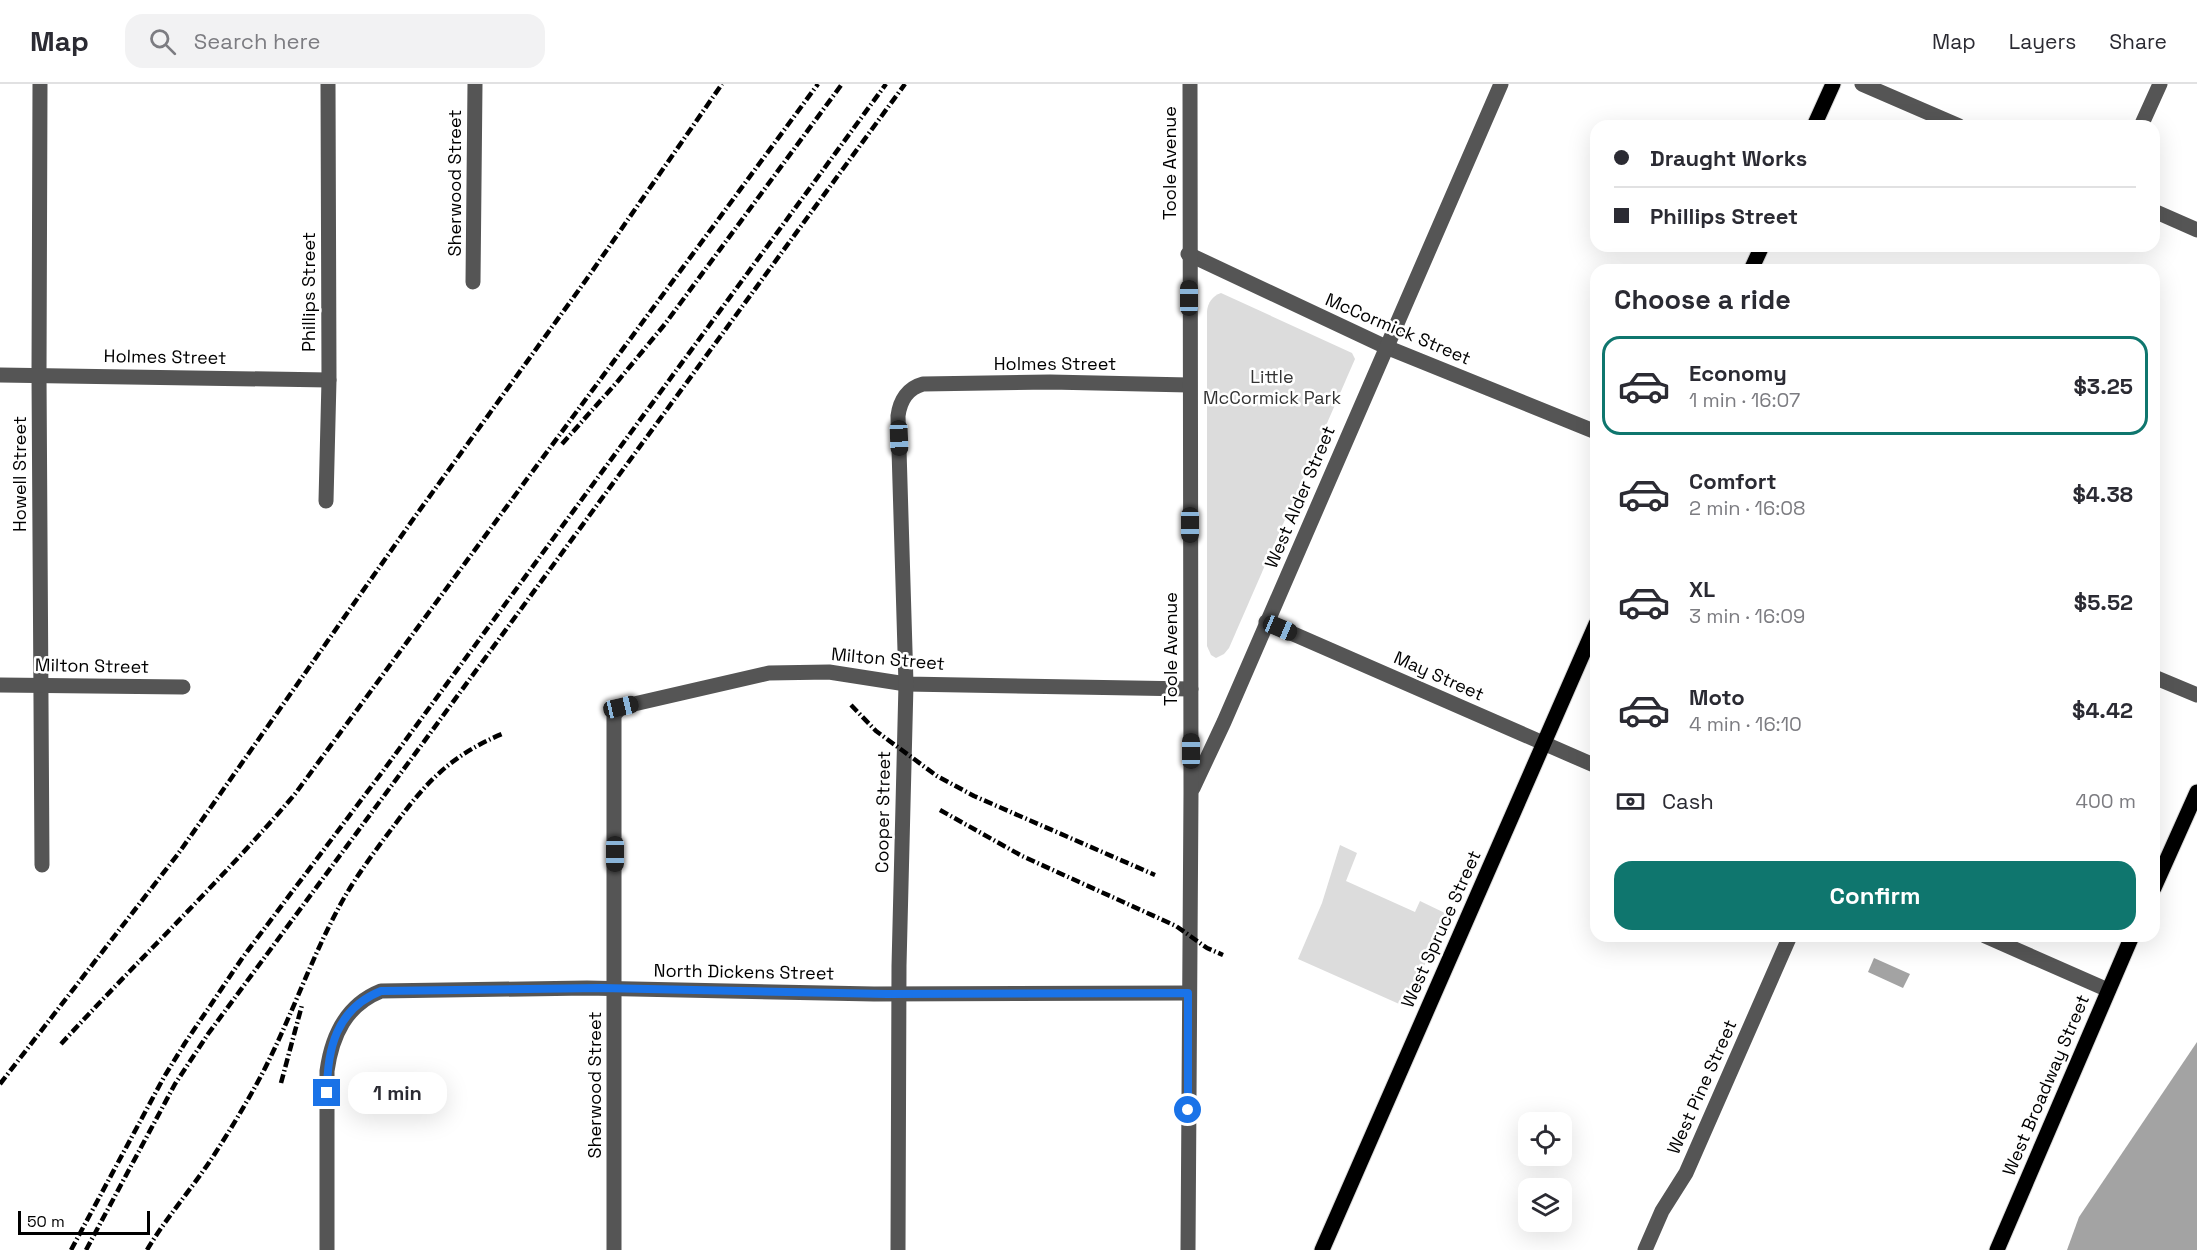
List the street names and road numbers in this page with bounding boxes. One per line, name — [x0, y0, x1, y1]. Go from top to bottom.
street label: Toole Avenue — [1158, 106, 1181, 220]
street label: Sherwood Street — [443, 109, 466, 257]
street label: Phillips Street — [297, 232, 320, 352]
street label: McCormick Street — [1322, 288, 1474, 370]
street label: Holmes Street — [104, 344, 226, 369]
street label: Holmes Street — [994, 352, 1116, 375]
street label: Howell Street — [8, 416, 31, 532]
street label: West Alder Street — [1259, 422, 1340, 571]
street label: Toole Avenue — [1159, 592, 1182, 706]
street label: Milton Street — [830, 642, 946, 675]
street label: May Street — [1391, 645, 1488, 706]
street label: Milton Street — [35, 653, 149, 678]
street label: Cooper Street — [870, 751, 895, 873]
street label: West Spruce Street — [1396, 847, 1486, 1011]
street label: North Dickens Street — [653, 958, 835, 985]
street label: West Broadway Street — [1997, 991, 2094, 1179]
street label: Sherwood Street — [583, 1011, 606, 1159]
street label: West Pine Street — [1662, 1016, 1742, 1158]

